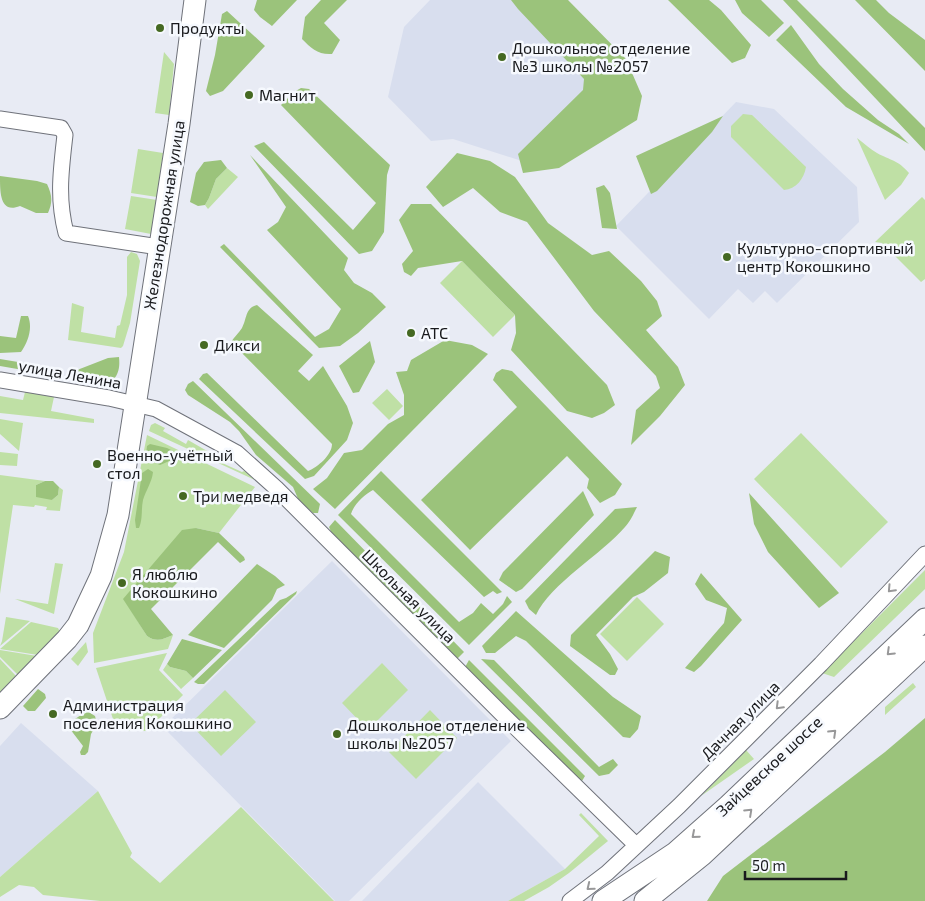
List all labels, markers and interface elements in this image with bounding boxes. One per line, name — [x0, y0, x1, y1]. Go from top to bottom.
place label: Продукты — [170, 18, 245, 38]
marker: Продукты — [154, 22, 166, 34]
place label: Дошкольное отделение №3 школы №2057 — [512, 38, 690, 75]
marker: Дошкольное отделение №3 школы №2057 — [496, 51, 508, 63]
place label: Магнит — [259, 85, 316, 104]
marker: Магнит — [243, 89, 255, 101]
street label: Железнодорожная улица — [139, 119, 189, 311]
place label: Культурно-спортивный центр Кокошкино — [737, 238, 914, 275]
marker: Культурно-спортивный центр Кокошкино — [721, 251, 733, 263]
place label: АТС — [421, 323, 448, 342]
marker: АТС — [405, 327, 417, 339]
place label: Дикси — [214, 335, 260, 354]
marker: Дикси — [198, 339, 210, 351]
street label: улица Ленина — [17, 355, 123, 393]
place label: Военно-учётный стол — [107, 445, 233, 482]
marker: Военно-учётный стол — [91, 458, 103, 470]
place label: Три медведя — [193, 486, 288, 505]
marker: Три медведя — [177, 490, 189, 502]
street label: Школьная улица — [358, 545, 460, 647]
place label: Я люблю Кокошкино — [132, 564, 218, 601]
marker: Я люблю Кокошкино — [116, 577, 128, 589]
one-way arrow — [888, 583, 897, 592]
one-way arrow — [886, 646, 895, 655]
street label: Дачная улица — [696, 676, 784, 764]
place label: Администрация поселения Кокошкино — [63, 695, 232, 732]
one-way arrow — [775, 700, 784, 709]
marker: Администрация поселения Кокошкино — [47, 708, 59, 720]
street label: Зайцевское шоссе — [712, 712, 826, 820]
place label: Дошкольное отделение школы №2057 — [347, 715, 525, 752]
marker: Дошкольное отделение школы №2057 — [331, 728, 343, 740]
one-way arrow — [828, 730, 837, 739]
one-way arrow — [743, 809, 752, 818]
one-way arrow — [691, 830, 700, 839]
scale bar — [745, 848, 846, 880]
text: 50 m — [752, 856, 786, 874]
one-way arrow — [587, 881, 596, 890]

